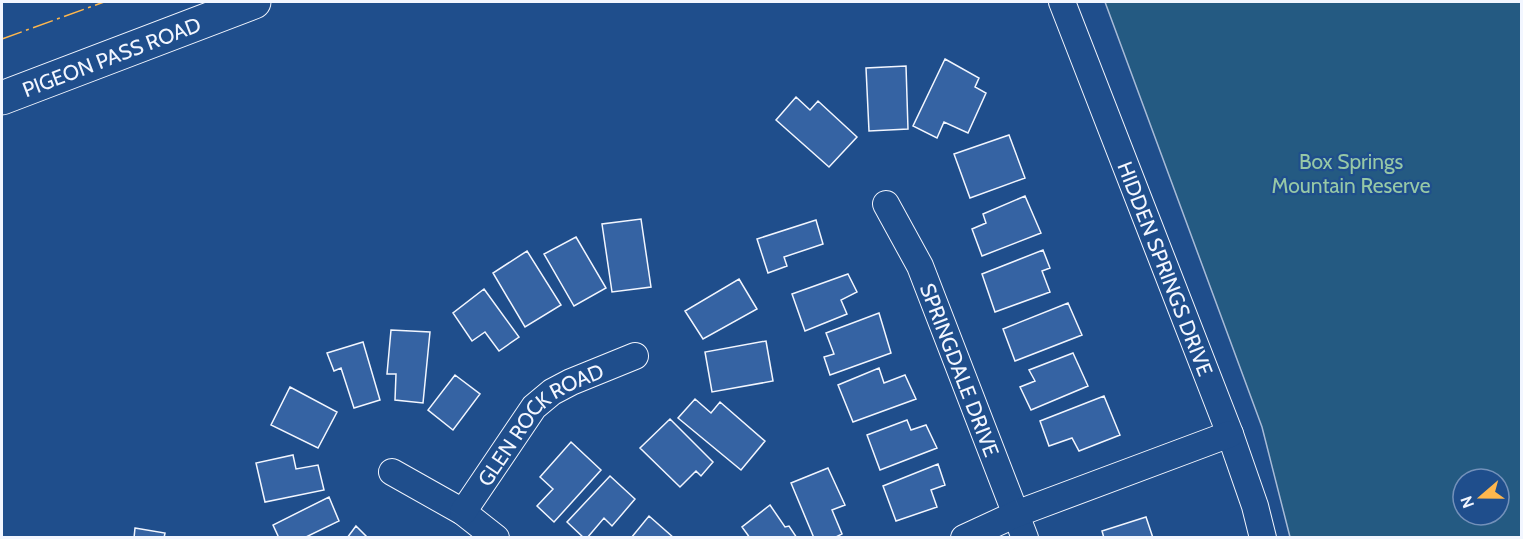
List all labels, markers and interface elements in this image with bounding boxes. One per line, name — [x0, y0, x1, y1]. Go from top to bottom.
street label: PIGEON PASS ROAD — [19, 11, 204, 102]
park label: Box Springs Mountain Reserve — [1272, 149, 1431, 198]
street label: HIDDEN SPRINGS DRIVE — [1113, 158, 1219, 379]
street label: SPRINGDALE DRIVE — [915, 280, 1005, 460]
street label: GLEN ROCK ROAD — [472, 358, 607, 490]
north arrow — [1451, 467, 1511, 527]
text: N — [1457, 493, 1478, 511]

